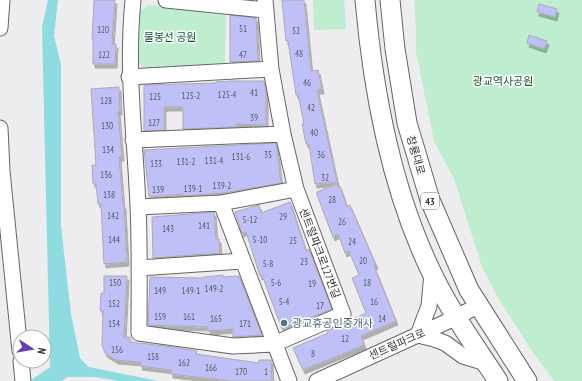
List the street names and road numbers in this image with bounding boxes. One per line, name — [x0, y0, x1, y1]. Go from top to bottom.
street label: 창룡대로 — [404, 134, 428, 176]
road number: 43 — [421, 193, 439, 209]
street label: 센트럴파크로127번길 — [296, 206, 344, 300]
street label: 센트럴파크로 — [366, 325, 428, 363]

